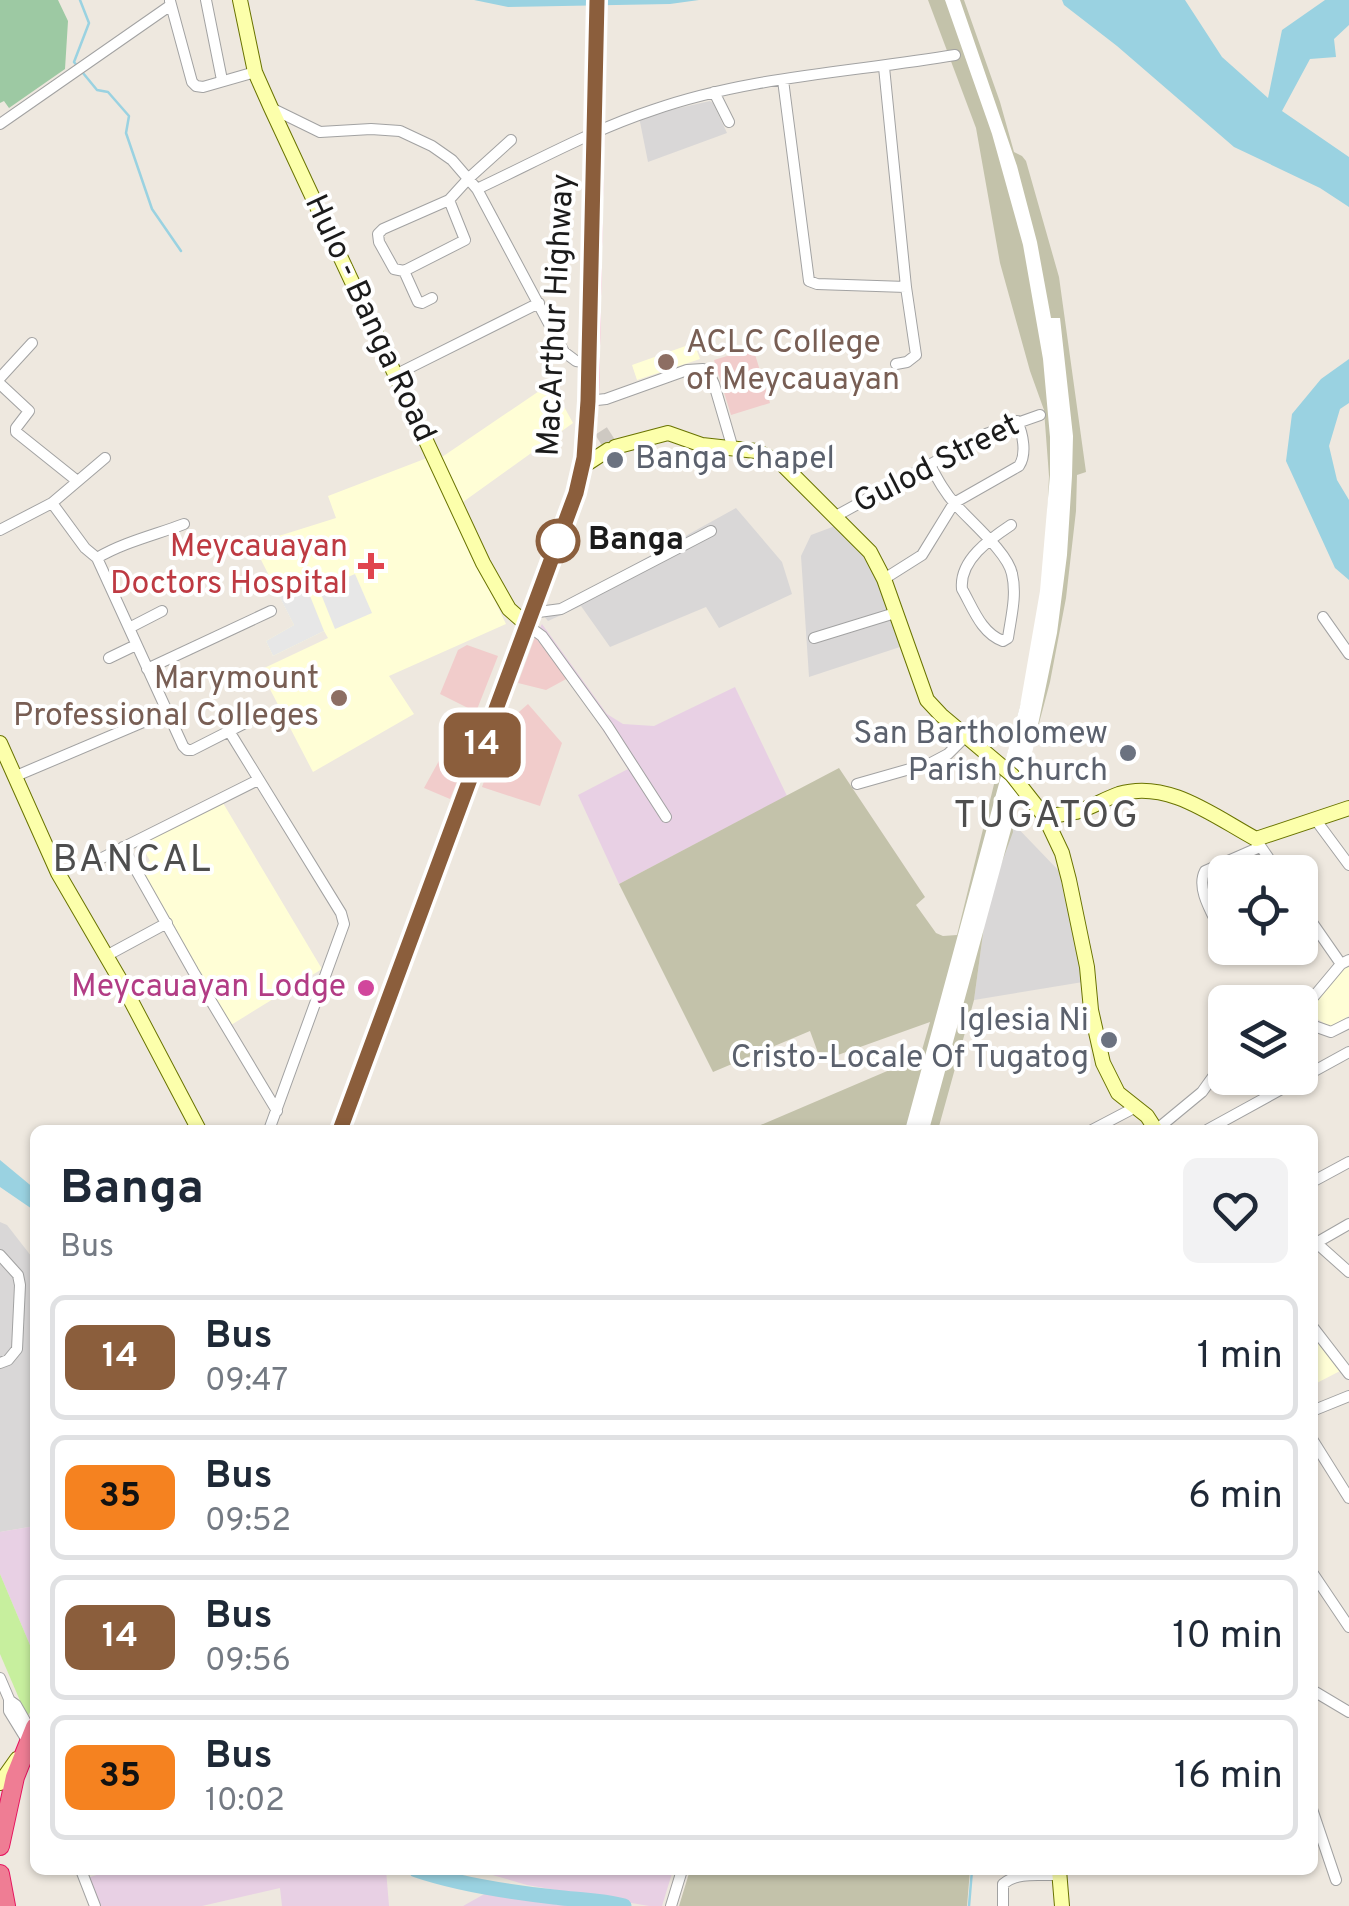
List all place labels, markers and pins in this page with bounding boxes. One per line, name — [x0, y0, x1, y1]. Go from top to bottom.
place label: ACLC College of Meycauayan — [686, 324, 900, 401]
marker: ACLC College of Meycauayan — [655, 351, 677, 373]
place label: Banga Chapel — [635, 440, 835, 480]
marker: Banga Chapel — [604, 449, 626, 471]
marker: Banga — [537, 520, 579, 562]
place label: Banga — [588, 521, 684, 561]
place label: Meycauayan Doctors Hospital — [110, 528, 348, 605]
marker: Meycauayan Doctors Hospital — [358, 553, 384, 579]
place label: Marymount Professional Colleges — [13, 660, 319, 737]
marker: Marymount Professional Colleges — [328, 687, 350, 709]
place label: San Bartholomew Parish Church — [853, 715, 1108, 792]
marker: San Bartholomew Parish Church — [1117, 742, 1139, 764]
place label: Meycauayan Lodge — [71, 968, 346, 1008]
marker: Meycauayan Lodge — [355, 977, 377, 999]
place label: Iglesia Ni Cristo-Locale Of Tugatog — [731, 1002, 1089, 1079]
marker: Iglesia Ni Cristo-Locale Of Tugatog — [1098, 1029, 1120, 1051]

